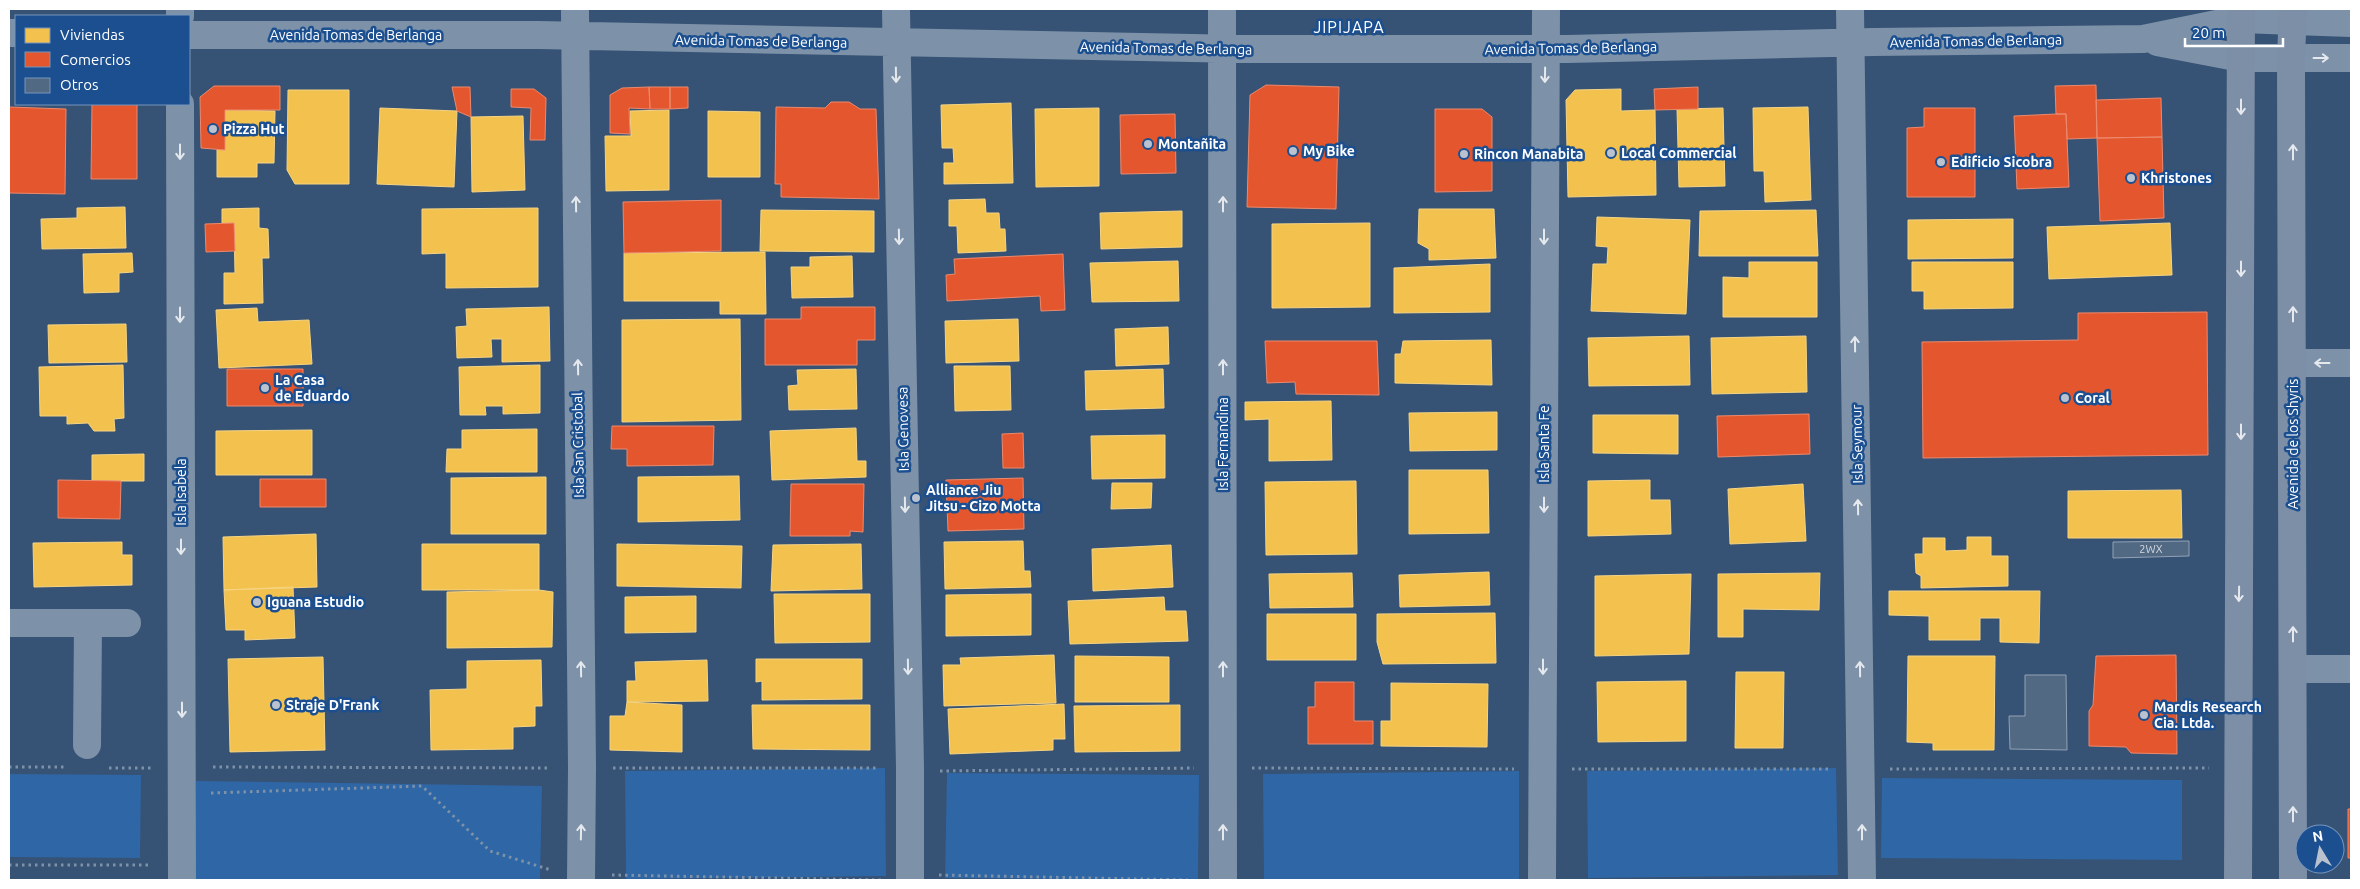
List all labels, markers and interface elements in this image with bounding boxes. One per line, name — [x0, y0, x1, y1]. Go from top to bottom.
legend — [15, 15, 190, 105]
scale bar — [2185, 15, 2282, 47]
district label: JIPIJAPA — [1313, 18, 1385, 36]
text: 20 m — [2192, 24, 2225, 41]
text: Viviendas — [60, 26, 124, 43]
street label: Avenida Tomas de Berlanga — [270, 27, 442, 43]
street label: Avenida Tomas de Berlanga — [675, 31, 847, 51]
street label: Avenida Tomas de Berlanga — [1890, 31, 2062, 51]
street label: Avenida Tomas de Berlanga — [1080, 38, 1252, 58]
street label: Avenida Tomas de Berlanga — [1485, 38, 1657, 58]
text: Comercios — [60, 51, 131, 68]
one-way arrow — [2313, 53, 2329, 63]
one-way arrow — [891, 67, 900, 83]
one-way arrow — [1541, 67, 1550, 83]
text: Otros — [60, 76, 99, 93]
one-way arrow — [2236, 98, 2245, 114]
place label: Pizza Hut — [223, 121, 285, 137]
marker: Pizza Hut — [207, 123, 219, 135]
place label: Montañita — [1158, 136, 1226, 152]
marker: Montañita — [1142, 138, 1154, 150]
place label: My Bike — [1303, 143, 1355, 159]
one-way arrow — [175, 144, 185, 160]
one-way arrow — [2288, 144, 2298, 160]
marker: My Bike — [1287, 145, 1299, 157]
place label: Local Commercial — [1621, 145, 1737, 161]
place label: Rincon Manabita — [1474, 146, 1583, 162]
marker: Local Commercial — [1605, 147, 1617, 159]
marker: Rincon Manabita — [1458, 148, 1470, 160]
place label: Edificio Sicobra — [1951, 154, 2052, 170]
marker: Edificio Sicobra — [1935, 156, 1947, 168]
place label: Khristones — [2141, 170, 2212, 186]
marker: Khristones — [2125, 172, 2137, 184]
one-way arrow — [571, 196, 581, 212]
one-way arrow — [1218, 196, 1228, 212]
one-way arrow — [894, 229, 904, 245]
one-way arrow — [1539, 229, 1549, 245]
one-way arrow — [2236, 260, 2246, 277]
one-way arrow — [175, 306, 185, 323]
one-way arrow — [2288, 306, 2298, 322]
one-way arrow — [1850, 336, 1860, 352]
one-way arrow — [2314, 358, 2330, 368]
one-way arrow — [573, 359, 582, 375]
one-way arrow — [1218, 359, 1228, 375]
place label: La Casa de Eduardo — [275, 372, 350, 404]
street label: Avenida de los Shyris — [2285, 379, 2301, 509]
marker: La Casa de Eduardo — [259, 382, 271, 394]
street label: Isla Genovesa — [894, 386, 912, 472]
place label: Coral — [2075, 390, 2110, 406]
street label: Isla San Cristobal — [569, 392, 587, 498]
marker: Coral — [2059, 392, 2071, 404]
street label: Isla Fernandina — [1215, 397, 1231, 491]
street label: Isla Seymour — [1848, 404, 1866, 484]
street label: Isla Santa Fe — [1536, 405, 1552, 483]
one-way arrow — [2236, 423, 2246, 439]
street label: Isla Isabela — [173, 458, 189, 526]
place label: Alliance Jiu Jitsu - Cizo Motta — [926, 482, 1041, 514]
marker: Alliance Jiu Jitsu - Cizo Motta — [910, 492, 922, 504]
one-way arrow — [900, 496, 910, 513]
one-way arrow — [1539, 496, 1549, 513]
one-way arrow — [1853, 499, 1862, 515]
one-way arrow — [176, 539, 186, 555]
house number: 2WX — [2139, 543, 2163, 555]
one-way arrow — [2235, 586, 2244, 602]
place label: Iguana Estudio — [267, 594, 364, 610]
marker: Iguana Estudio — [251, 596, 263, 608]
one-way arrow — [2288, 626, 2298, 642]
one-way arrow — [903, 659, 913, 675]
one-way arrow — [1538, 659, 1548, 675]
one-way arrow — [576, 661, 586, 678]
one-way arrow — [1218, 661, 1228, 678]
one-way arrow — [1855, 661, 1865, 678]
place label: Straje D'Frank — [286, 697, 379, 713]
marker: Straje D'Frank — [270, 699, 282, 711]
place label: Mardis Research Cia. Ltda. — [2154, 699, 2262, 731]
one-way arrow — [177, 702, 187, 718]
marker: Mardis Research Cia. Ltda. — [2138, 709, 2150, 721]
one-way arrow — [2288, 806, 2298, 822]
one-way arrow — [576, 824, 586, 840]
one-way arrow — [1218, 824, 1228, 840]
one-way arrow — [1857, 824, 1867, 840]
north arrow — [2295, 824, 2345, 874]
text: N — [2311, 827, 2324, 845]

